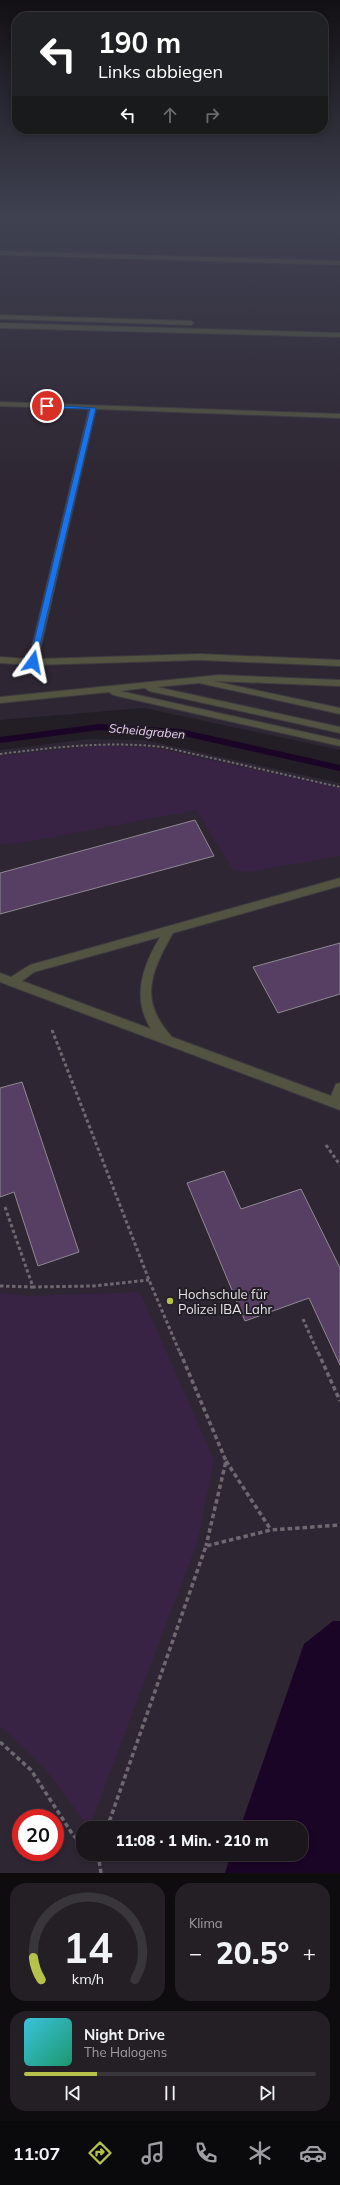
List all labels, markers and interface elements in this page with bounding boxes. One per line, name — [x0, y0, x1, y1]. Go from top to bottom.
text: 190 m — [98, 25, 181, 60]
icon: left — [32, 28, 84, 80]
text: Links abbiegen — [98, 60, 223, 83]
icon: left — [117, 104, 139, 126]
icon: ahead — [159, 104, 181, 126]
icon: right — [201, 104, 223, 126]
pin — [30, 389, 64, 423]
icon: arrive — [36, 395, 58, 417]
position arrow — [12, 641, 54, 683]
water label: Scheidgraben — [108, 720, 186, 742]
place label: Hochschule für Polizei IBA Lahr — [178, 1286, 273, 1317]
marker: Hochschule für Polizei IBA Lahr — [165, 1296, 175, 1306]
speed limit sign: 20 — [12, 1809, 64, 1861]
text: 11:08 · 1 Min. · 210 m — [115, 1831, 269, 1850]
text: Klima — [189, 1915, 223, 1931]
text: 14 — [63, 1921, 112, 1973]
text: 20.5° — [216, 1934, 289, 1972]
text: − — [189, 1939, 202, 1967]
text: + — [303, 1939, 316, 1967]
text: km/h — [71, 1970, 104, 1988]
text: Night Drive — [84, 2025, 165, 2044]
text: The Halogens — [84, 2044, 167, 2060]
icon: previous — [62, 2082, 84, 2104]
icon: pause — [159, 2082, 181, 2104]
icon: next — [256, 2082, 278, 2104]
icon: directions — [86, 2139, 114, 2167]
icon: music — [139, 2139, 167, 2167]
icon: phone — [192, 2139, 220, 2167]
icon: climate — [246, 2139, 274, 2167]
icon: car — [299, 2139, 327, 2167]
text: 11:07 — [13, 2142, 60, 2165]

